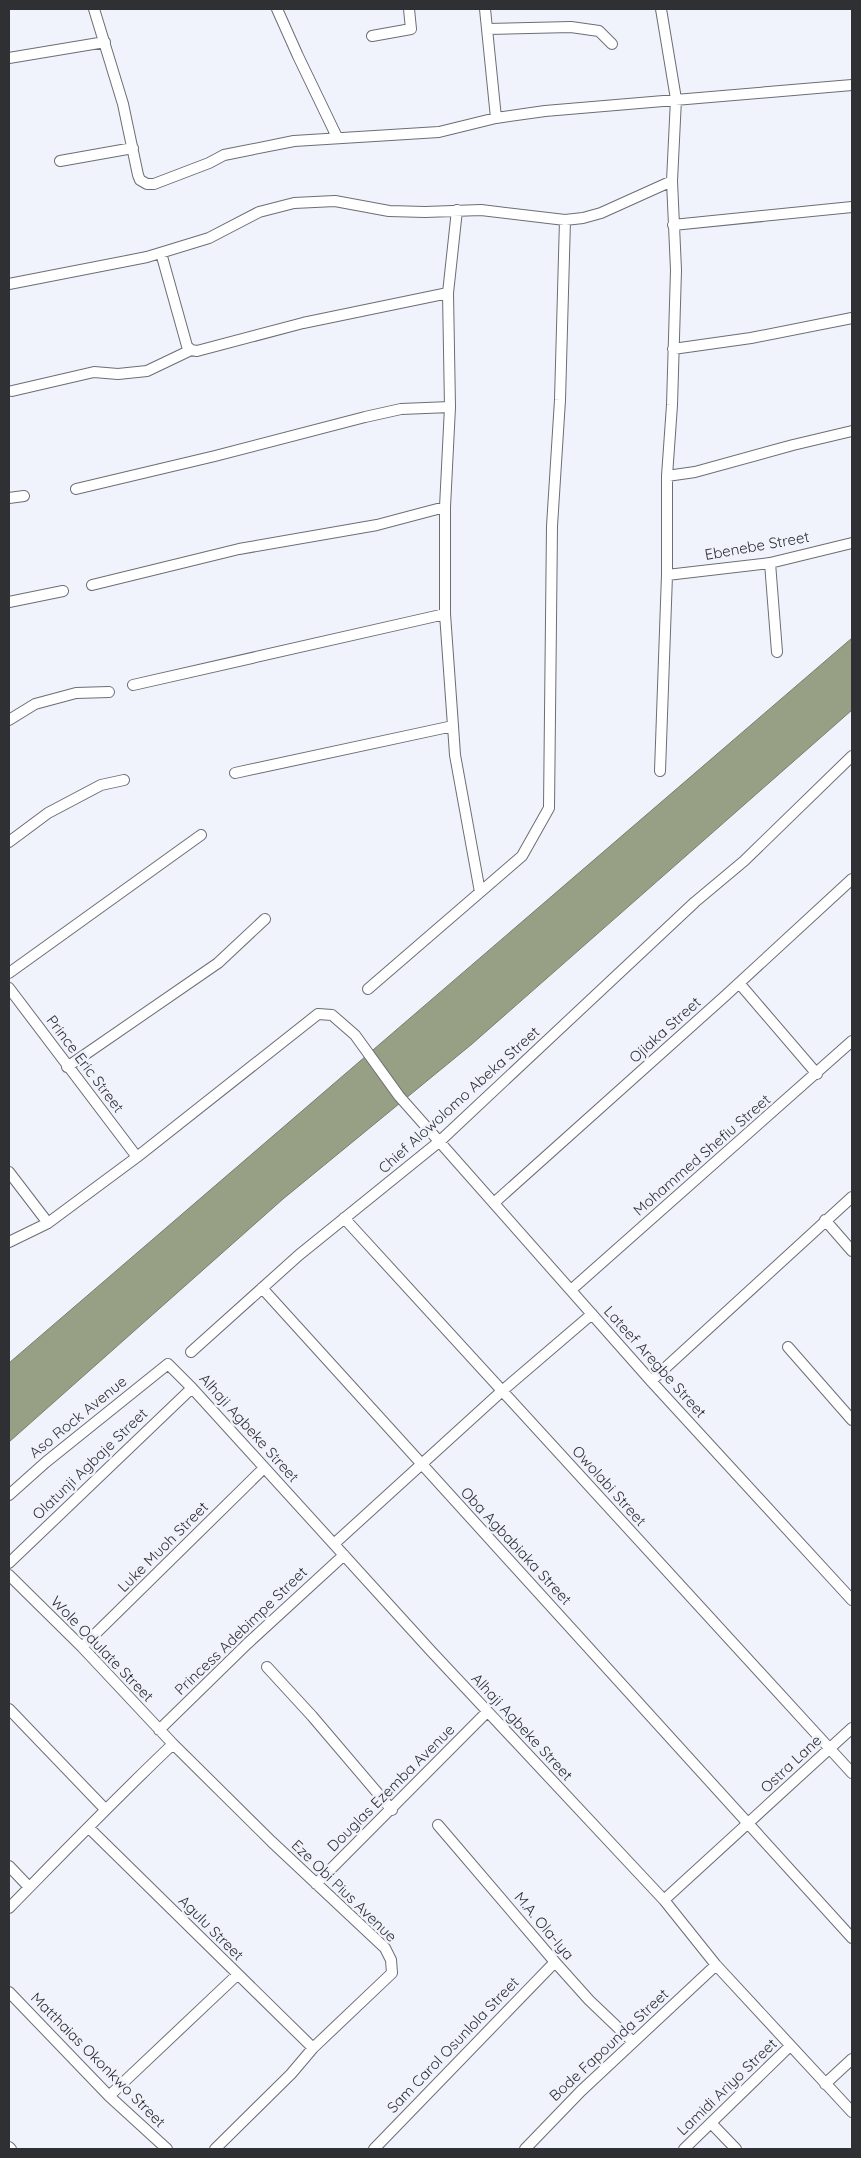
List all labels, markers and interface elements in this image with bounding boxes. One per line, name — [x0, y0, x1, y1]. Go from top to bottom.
street label: Ebenebe Street — [703, 527, 811, 564]
street label: Ojiaka Street — [625, 992, 704, 1067]
street label: Prince Eric Street — [43, 1011, 128, 1116]
street label: Chief Alowolomo Abeka Street — [374, 1022, 543, 1177]
street label: Mohammed Shefiu Street — [629, 1090, 774, 1219]
street label: Lateef Aregbe Street — [600, 1302, 711, 1422]
street label: Alhaji Agbeke Street — [195, 1369, 303, 1486]
street label: Aso Rock Avenue — [25, 1371, 130, 1462]
street label: Olatunji Agbaje Street — [28, 1404, 151, 1523]
street label: Owolabi Street — [568, 1441, 650, 1530]
street label: Oba Agbabiaka Street — [457, 1483, 576, 1609]
street label: Luke Muoh Street — [113, 1497, 212, 1596]
street label: Princess Adebimpe Street — [170, 1562, 311, 1699]
street label: Wole Odulate Street — [47, 1592, 158, 1706]
street label: Alhaji Agbeke Street — [468, 1669, 577, 1784]
street label: Douglas Ezemba Avenue — [323, 1720, 458, 1855]
street label: Ostra Lane — [756, 1731, 825, 1797]
street label: Eze Obi Pius Avenue — [288, 1835, 401, 1946]
street label: M.A. Ola-Iya — [510, 1888, 578, 1964]
street label: Agulu Street — [175, 1891, 248, 1964]
street label: Sam Carol Osunlola Street — [383, 1973, 523, 2117]
street label: Bode Fapounda Street — [545, 1984, 672, 2105]
street label: Matthaias Okonkwo Street — [27, 1988, 170, 2131]
street label: Lamidi Ariyo Street — [673, 2034, 781, 2139]

